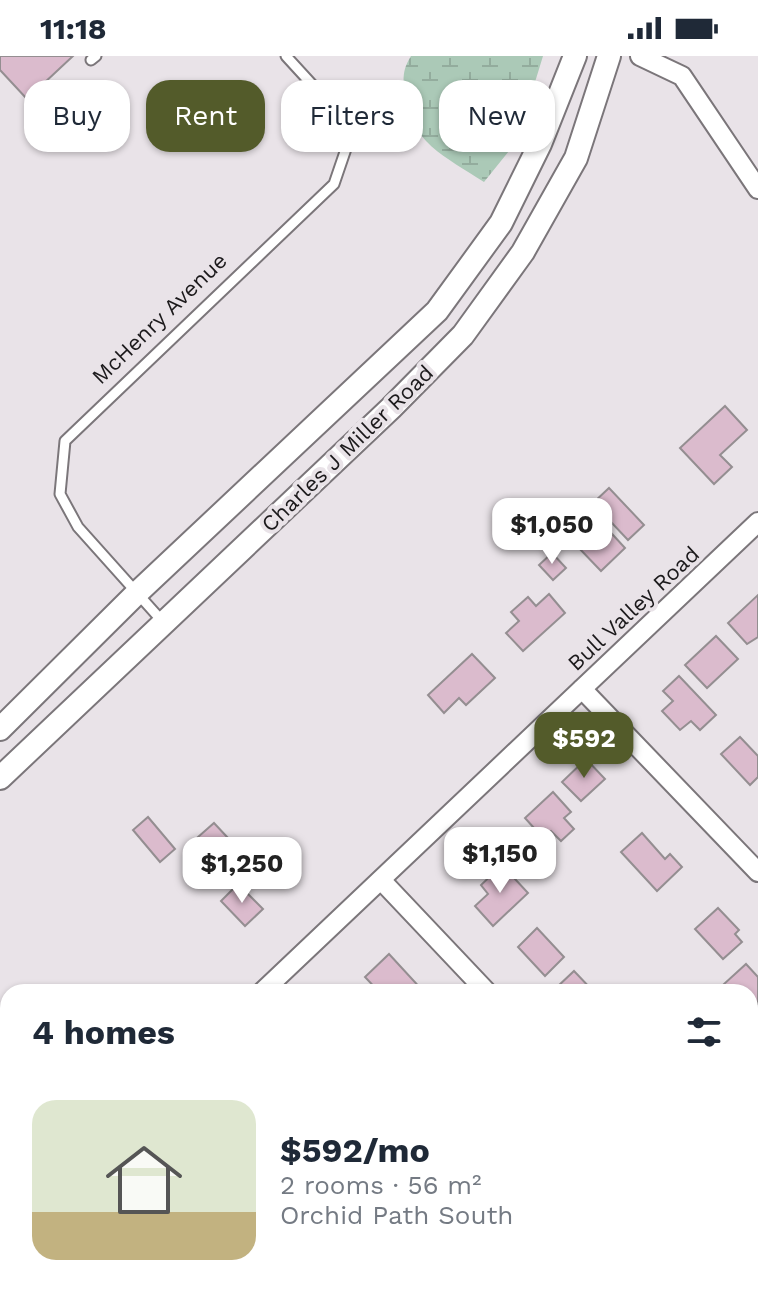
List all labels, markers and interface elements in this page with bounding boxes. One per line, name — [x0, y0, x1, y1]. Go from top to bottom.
text: 11:18 — [40, 11, 107, 46]
chip: Buy — [24, 80, 130, 152]
chip: Rent — [146, 80, 265, 152]
chip: Filters — [281, 80, 423, 152]
chip: New — [439, 80, 555, 152]
street label: McHenry Avenue — [87, 248, 232, 389]
street label: Charles J Miller Road — [256, 360, 438, 537]
pin: $1,050 — [487, 498, 617, 566]
text: $1,050 — [510, 509, 594, 539]
street label: Bull Valley Road — [562, 541, 704, 676]
pin: $592 — [537, 712, 631, 780]
text: $592 — [552, 723, 616, 753]
pin: $1,150 — [435, 827, 565, 895]
pin: $1,250 — [177, 837, 307, 905]
text: $1,150 — [462, 838, 538, 868]
text: $1,250 — [201, 848, 283, 878]
icon: filters — [682, 1010, 726, 1054]
text: 4 homes — [32, 1012, 175, 1052]
text: $592/mo — [280, 1130, 430, 1170]
icon: home — [96, 1132, 192, 1228]
text: 2 rooms · 56 m² — [280, 1170, 482, 1200]
text: Orchid Path South — [280, 1200, 513, 1230]

